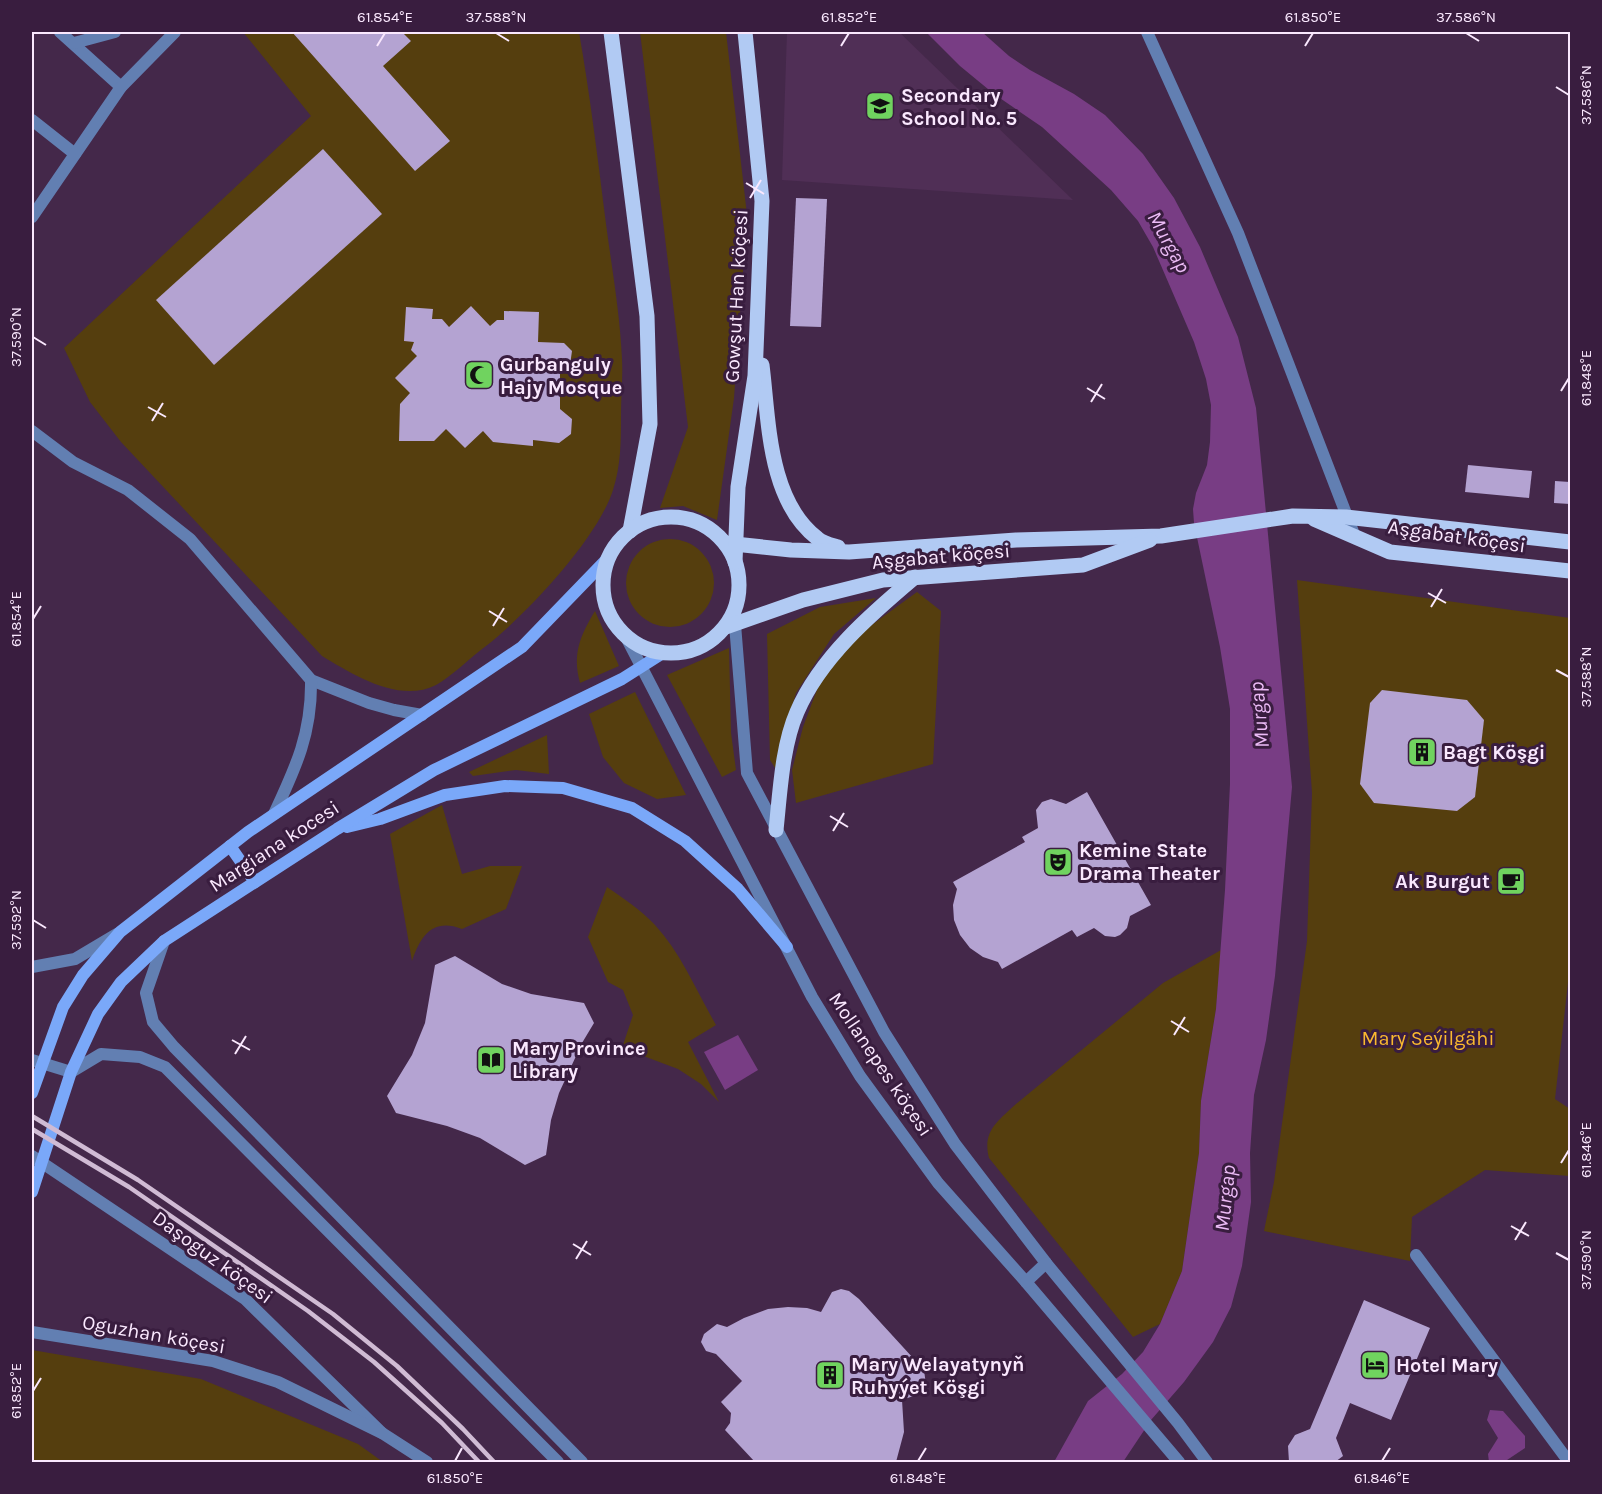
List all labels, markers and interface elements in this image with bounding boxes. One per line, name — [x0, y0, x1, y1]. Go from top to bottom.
text: 61.854°E — [357, 8, 413, 26]
text: 37.588°N — [466, 8, 526, 26]
text: 61.852°E — [821, 8, 877, 26]
text: 61.850°E — [1285, 8, 1341, 26]
text: 37.586°N — [1436, 8, 1496, 26]
text: 37.586°N — [1577, 65, 1595, 125]
place label: Secondary School No. 5 — [901, 84, 1017, 130]
school or university icon: Secondary School No. 5 — [864, 90, 896, 122]
water label: Murgap — [1142, 207, 1196, 277]
street label: Gowşut Han köçesi — [720, 209, 753, 383]
text: 37.590°N — [7, 307, 25, 367]
text: 61.848°E — [1577, 350, 1595, 406]
place label: Gurbanguly Hajy Mosque — [500, 353, 622, 399]
mosque icon: Gurbanguly Hajy Mosque — [463, 359, 495, 391]
street label: Aşgabat köçesi — [1387, 515, 1527, 558]
street label: Aşgabat köçesi — [871, 539, 1011, 574]
text: 61.854°E — [7, 591, 25, 647]
text: 37.588°N — [1577, 647, 1595, 707]
water label: Murgap — [1244, 681, 1274, 749]
building icon: Bagt Köşgi — [1406, 736, 1438, 768]
place label: Bagt Köşgi — [1443, 741, 1545, 764]
street label: Margiana kocesi — [205, 796, 344, 897]
place label: Kemine State Drama Theater — [1079, 839, 1220, 885]
theatre icon: Kemine State Drama Theater — [1042, 846, 1074, 878]
cafe icon: Ak Burgut — [1495, 865, 1527, 897]
place label: Ak Burgut — [1395, 870, 1490, 893]
text: 37.592°N — [7, 890, 25, 950]
street label: Mollanepes köçesi — [824, 988, 937, 1141]
park label: Mary Seýilgähi — [1362, 1027, 1494, 1050]
place label: Mary Province Library — [512, 1037, 646, 1083]
library icon: Mary Province Library — [475, 1044, 507, 1076]
text: 61.846°E — [1577, 1122, 1595, 1178]
water label: Murgap — [1210, 1164, 1240, 1232]
street label: Daşoguz köçesi — [148, 1206, 277, 1309]
text: 37.590°N — [1577, 1230, 1595, 1290]
street label: Oguzhan köçesi — [81, 1311, 227, 1358]
hotel icon: Hotel Mary — [1359, 1349, 1391, 1381]
place label: Mary Welayatynyň Ruhyýet Köşgi — [851, 1353, 1024, 1399]
place label: Hotel Mary — [1396, 1354, 1498, 1377]
building icon: Mary Welayatynyň Ruhyýet Köşgi — [814, 1359, 846, 1391]
text: 61.852°E — [7, 1363, 25, 1419]
text: 61.850°E — [427, 1469, 483, 1487]
text: 61.848°E — [890, 1469, 946, 1487]
text: 61.846°E — [1354, 1469, 1410, 1487]

